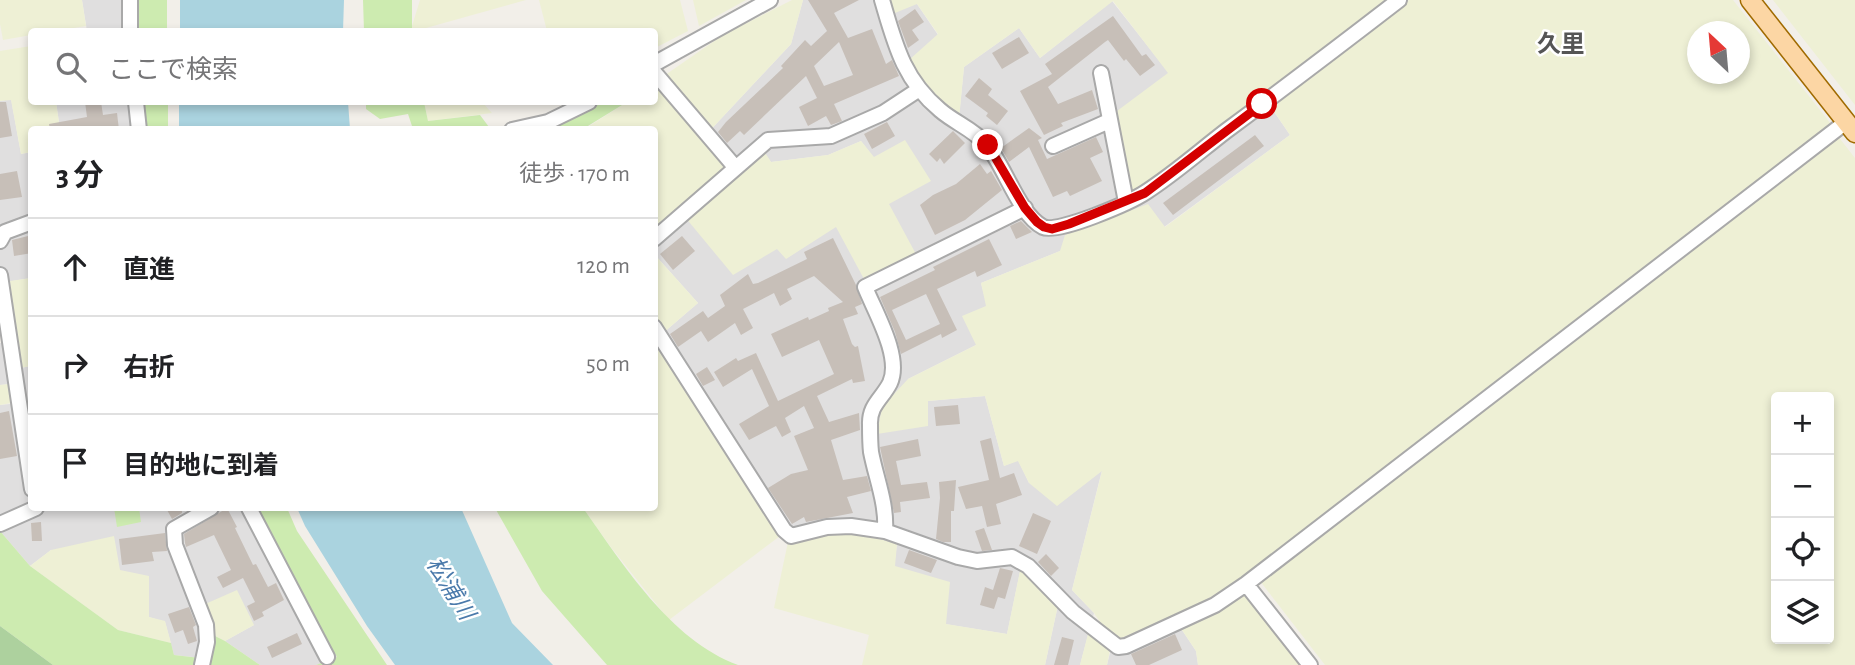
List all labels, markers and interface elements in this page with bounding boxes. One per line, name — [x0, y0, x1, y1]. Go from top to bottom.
north arrow — [1687, 21, 1750, 84]
search box — [28, 28, 658, 105]
district label: 久里 — [1537, 31, 1585, 57]
icon: search — [52, 48, 90, 86]
text: ここで検索 — [108, 57, 238, 83]
route start — [1246, 88, 1277, 119]
route end — [972, 129, 1003, 160]
text: 3 分 — [56, 161, 103, 191]
text: 徒歩 · 170 m — [519, 163, 630, 186]
icon: ahead — [56, 248, 94, 286]
text: 120 m — [577, 255, 630, 278]
text: 直進 — [123, 257, 175, 283]
icon: right — [56, 346, 94, 384]
text: 50 m — [586, 353, 630, 376]
text: 右折 — [123, 355, 175, 381]
map controls — [1771, 392, 1834, 644]
button: + — [1771, 392, 1834, 455]
icon: arrive — [56, 444, 94, 482]
text: 目的地に到着 — [123, 453, 279, 479]
button: − — [1771, 455, 1834, 518]
button: locate — [1771, 518, 1834, 581]
water label: 松浦川 — [422, 552, 481, 627]
button: layers — [1771, 581, 1834, 644]

